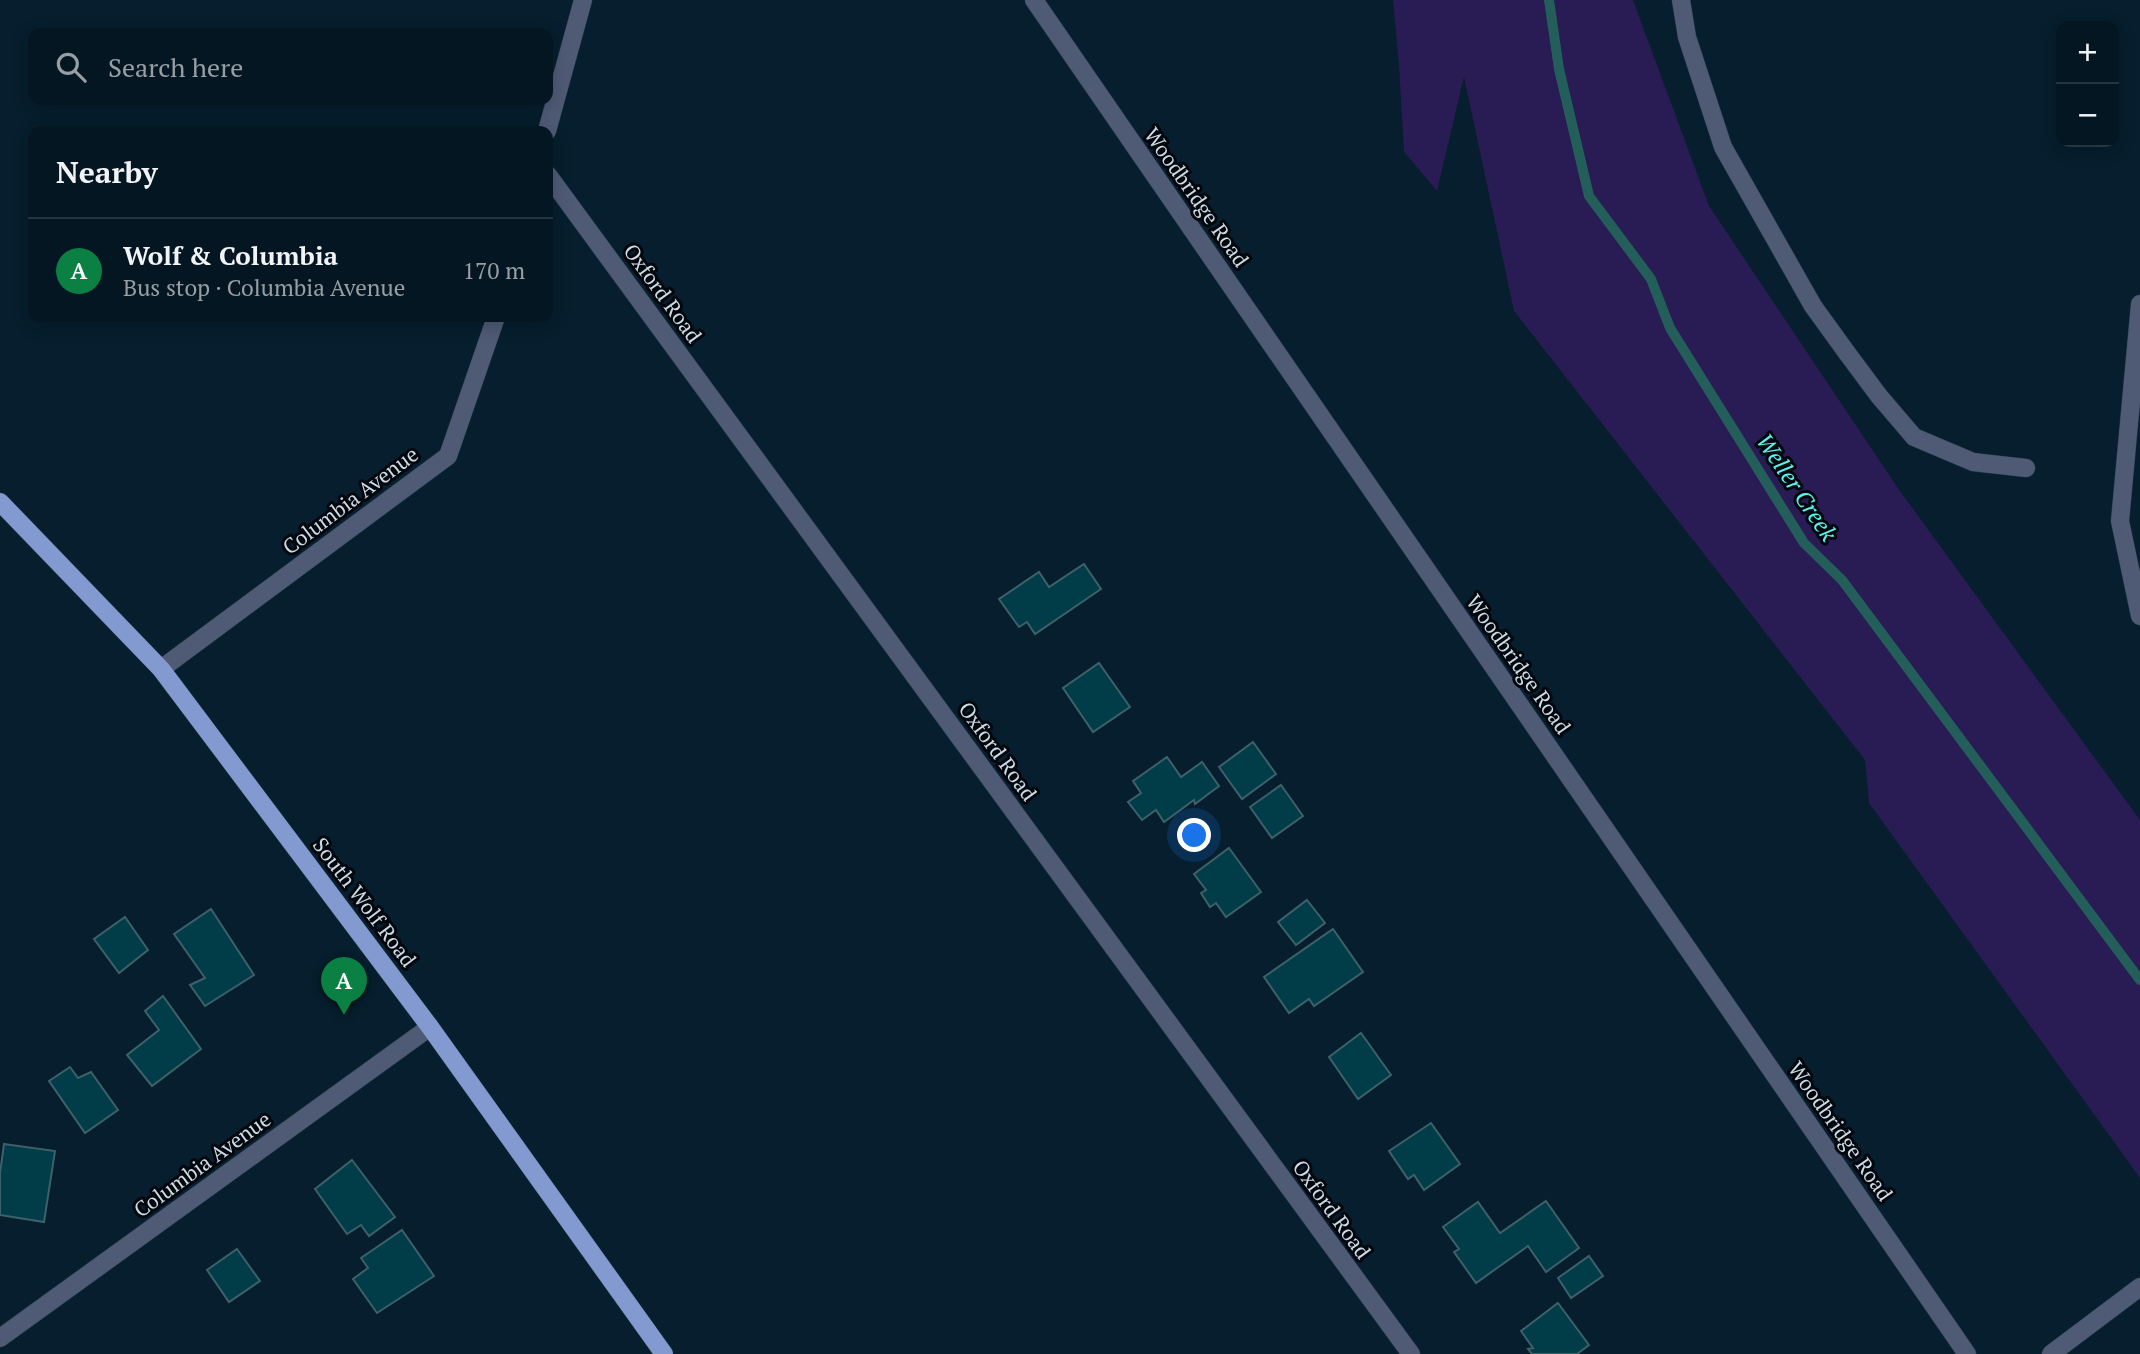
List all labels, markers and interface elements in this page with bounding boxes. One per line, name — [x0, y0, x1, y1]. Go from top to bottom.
map controls — [2056, 21, 2119, 147]
button: + — [2056, 21, 2119, 84]
search box — [28, 28, 553, 105]
icon: search — [52, 48, 90, 86]
text: Search here — [108, 50, 243, 84]
button: − — [2056, 84, 2119, 147]
street label: Woodbridge Road — [1138, 122, 1256, 273]
text: Nearby — [56, 152, 158, 192]
text: Wolf & Columbia — [123, 238, 338, 272]
street label: Oxford Road — [618, 238, 709, 348]
text: A — [71, 255, 87, 286]
text: 170 m — [463, 255, 525, 286]
text: Bus stop · Columbia Avenue — [123, 272, 405, 303]
water label: Weller Creek — [1750, 427, 1845, 548]
street label: Columbia Avenue — [276, 440, 424, 560]
street label: Woodbridge Road — [1460, 589, 1578, 740]
street label: Oxford Road — [953, 696, 1044, 806]
your location — [1177, 818, 1211, 852]
street label: South Wolf Road — [307, 831, 423, 973]
pin: A — [321, 957, 367, 1015]
street label: Woodbridge Road — [1782, 1056, 1900, 1207]
street label: Columbia Avenue — [128, 1105, 276, 1223]
street label: Oxford Road — [1287, 1154, 1378, 1264]

